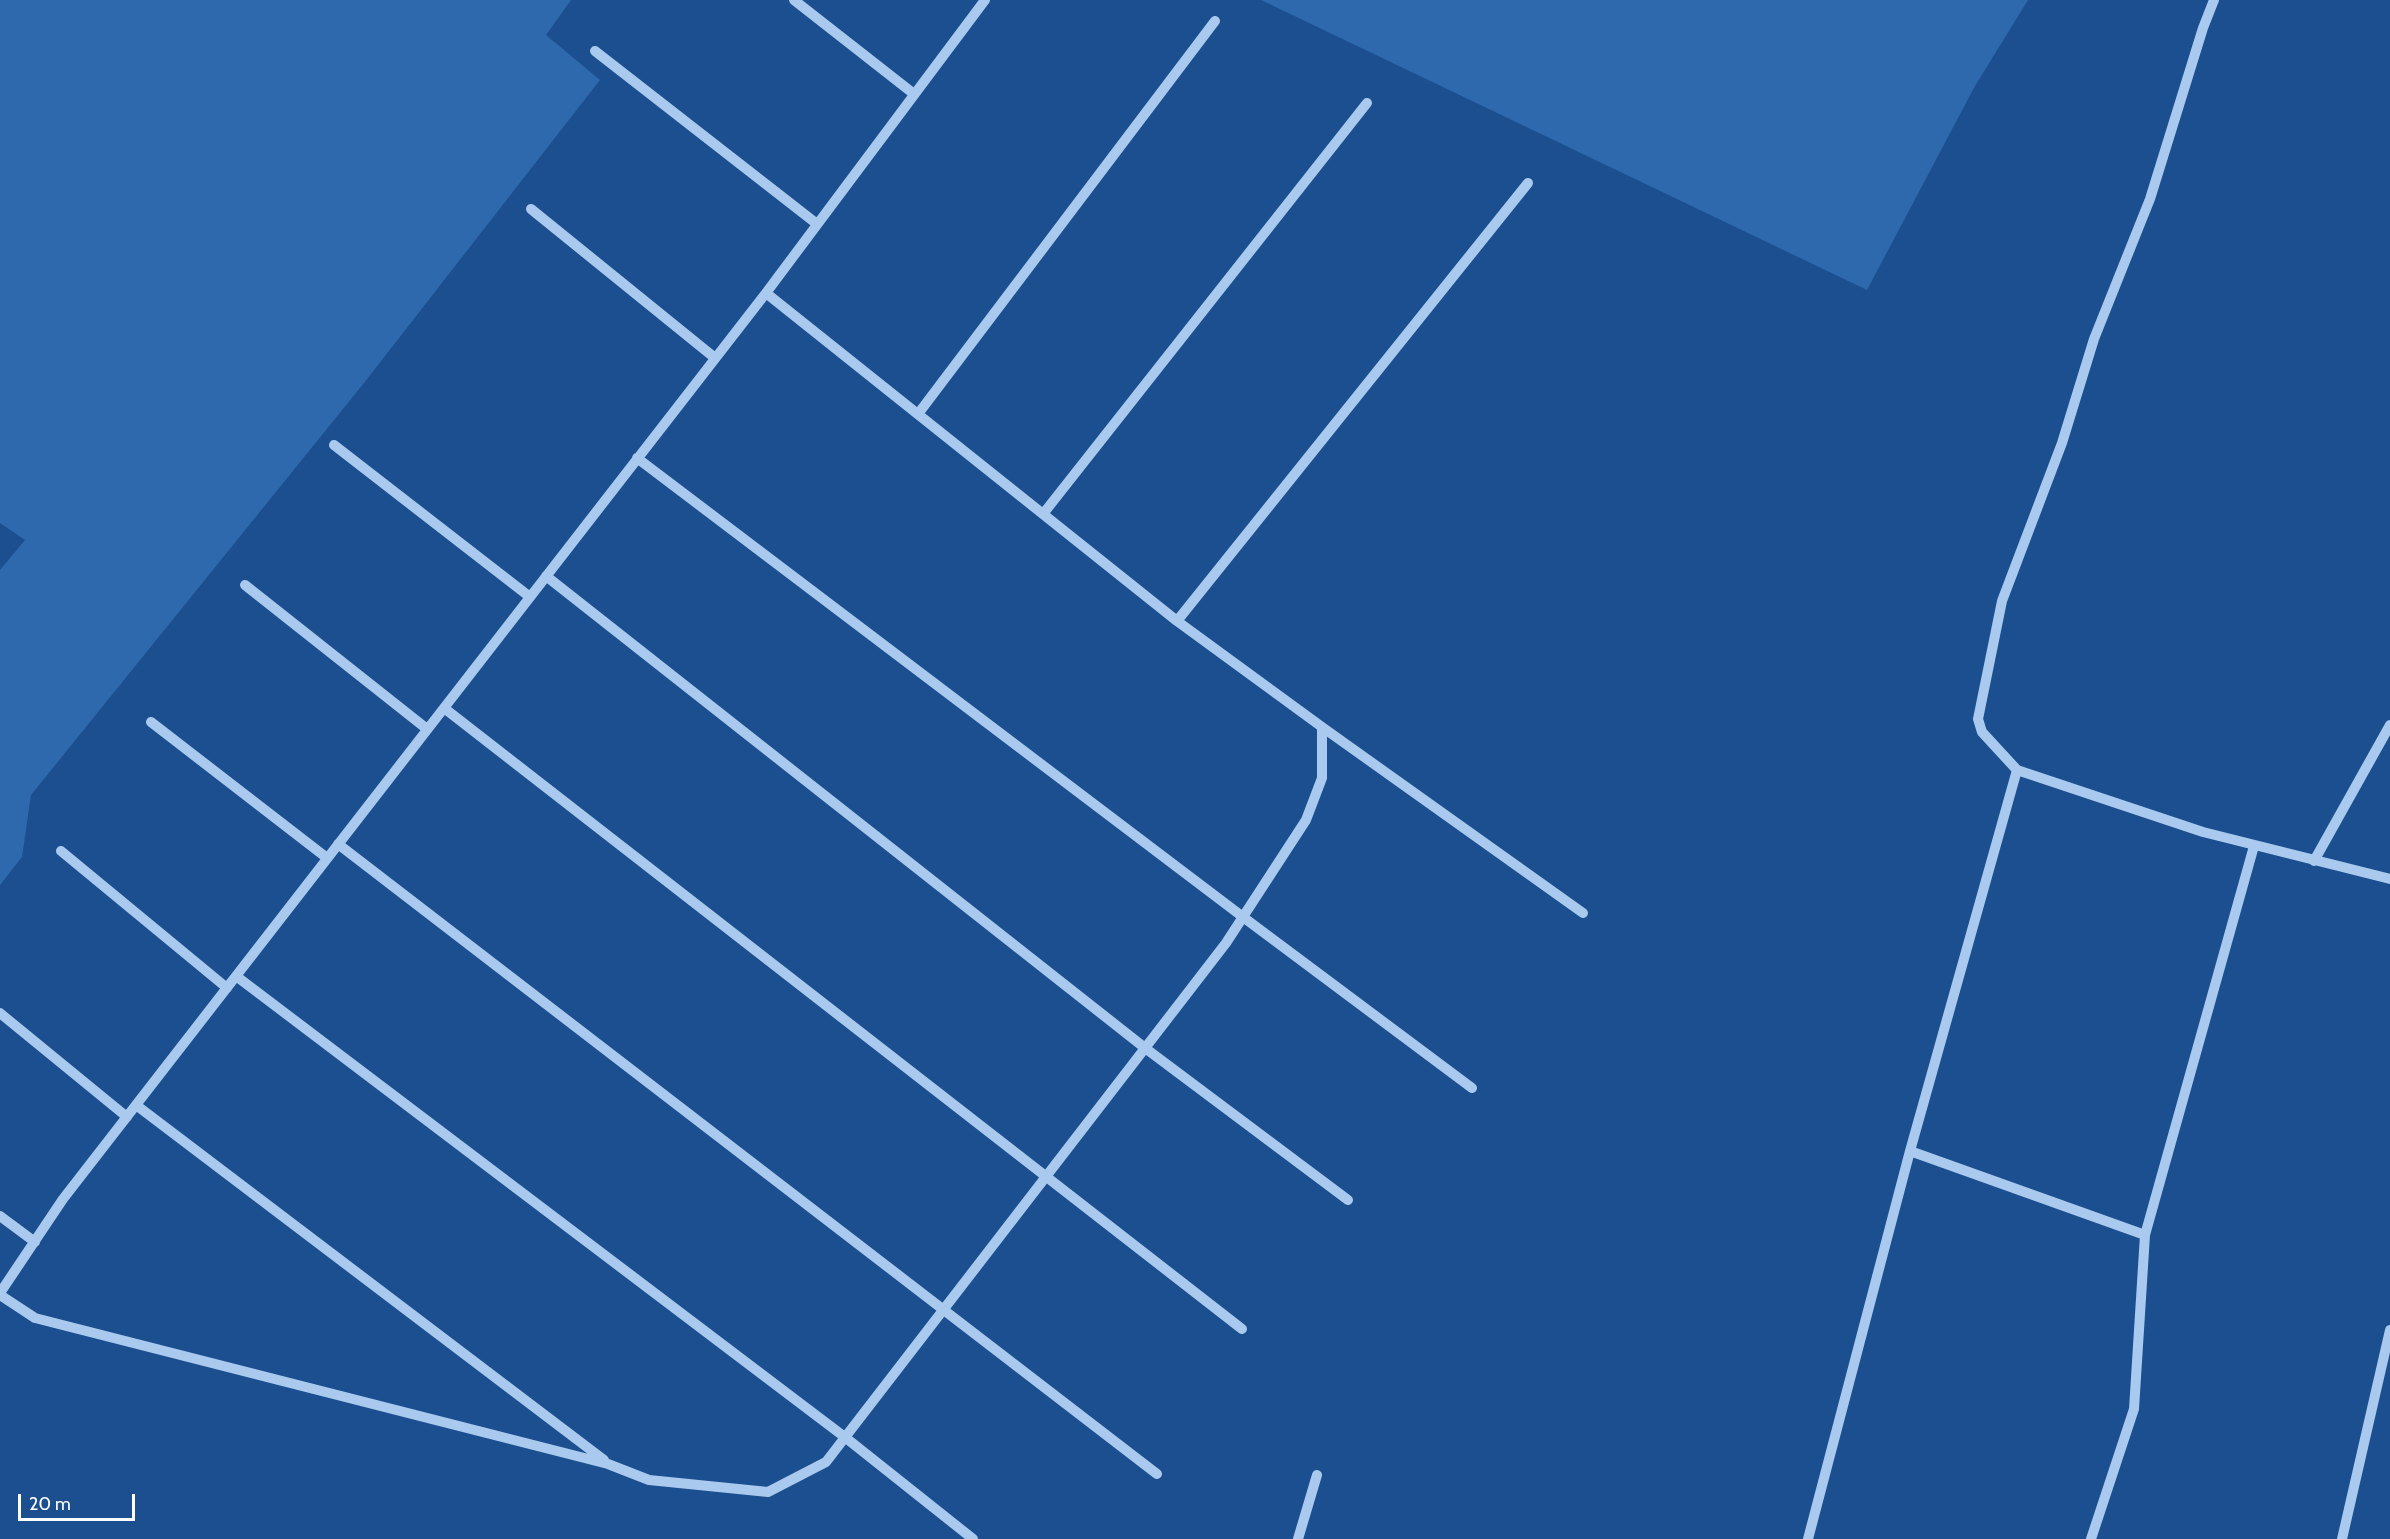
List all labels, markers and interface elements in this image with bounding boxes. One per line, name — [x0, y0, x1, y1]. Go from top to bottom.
scale bar — [21, 1482, 138, 1520]
text: 20 m — [29, 1493, 71, 1515]

